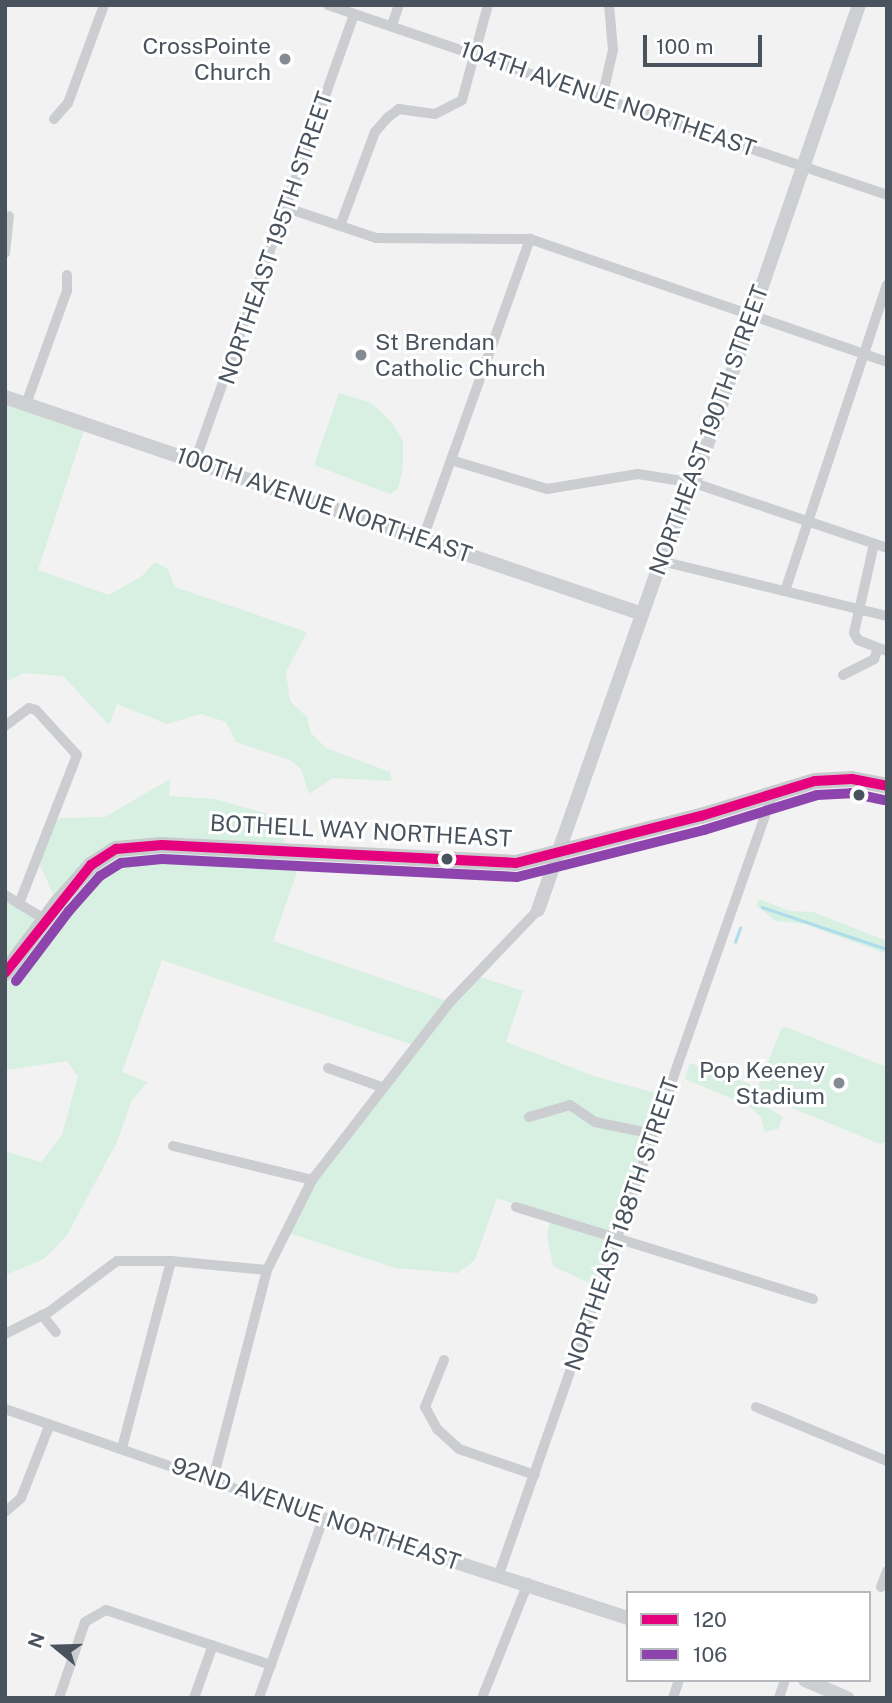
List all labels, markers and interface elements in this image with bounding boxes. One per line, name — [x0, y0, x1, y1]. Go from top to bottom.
scale bar — [647, 21, 766, 65]
place label: CrossPointe Church — [142, 32, 271, 86]
text: 100 m — [656, 34, 713, 59]
street label: 104TH AVENUE NORTHEAST — [457, 35, 759, 163]
marker: CrossPointe Church — [277, 51, 293, 67]
street label: NORTHEAST 195TH STREET — [213, 88, 339, 388]
street label: NORTHEAST 190TH STREET — [644, 281, 774, 579]
place label: St Brendan Catholic Church — [375, 328, 546, 382]
marker: St Brendan Catholic Church — [353, 347, 369, 363]
street label: 100TH AVENUE NORTHEAST — [173, 441, 475, 569]
unlabelled marker — [852, 788, 866, 802]
street label: BOTHELL WAY NORTHEAST — [209, 809, 513, 853]
unlabelled marker — [440, 852, 454, 866]
place label: Pop Keeney Stadium — [699, 1056, 825, 1110]
street label: NORTHEAST 188TH STREET — [559, 1074, 685, 1374]
marker: Pop Keeney Stadium — [831, 1075, 847, 1091]
street label: 92ND AVENUE NORTHEAST — [168, 1452, 464, 1576]
legend — [626, 1591, 871, 1682]
text: 120 — [693, 1607, 727, 1632]
north arrow — [21, 1612, 91, 1682]
text: N — [23, 1630, 49, 1651]
text: 106 — [693, 1642, 727, 1667]

